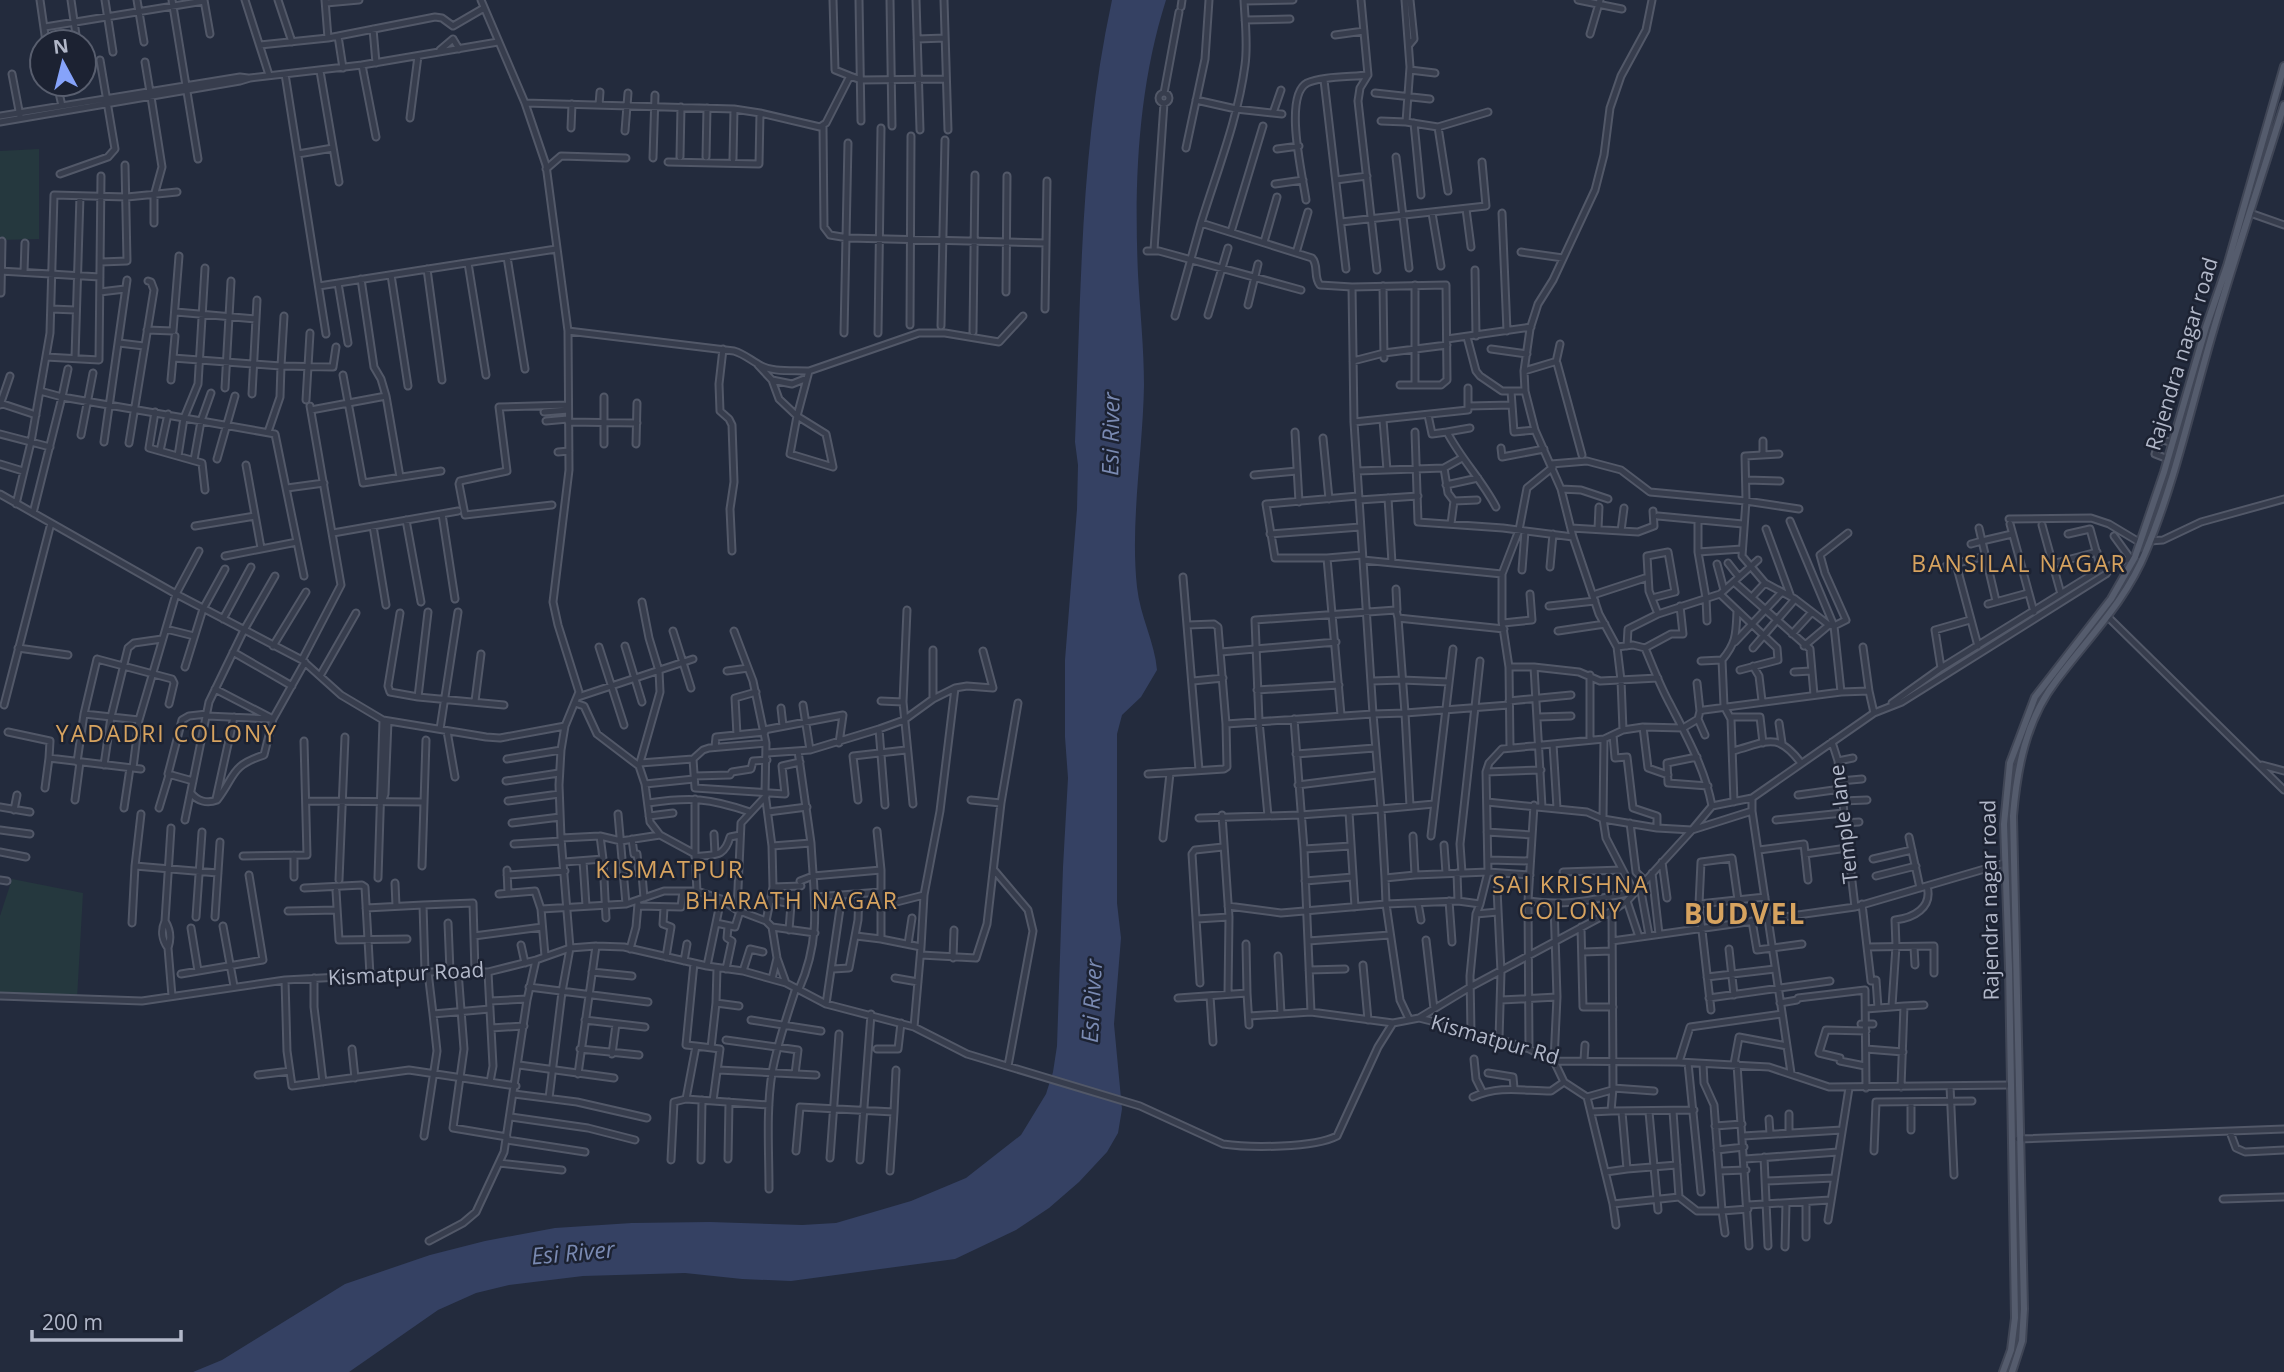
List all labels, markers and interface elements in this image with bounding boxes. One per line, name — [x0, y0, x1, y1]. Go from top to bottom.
north arrow — [28, 28, 98, 98]
text: N — [52, 32, 70, 60]
street label: Rajendra nagar road — [2138, 254, 2224, 454]
water label: Esi River — [1093, 391, 1127, 476]
district label: BANSILAL NAGAR — [1911, 547, 2127, 579]
district label: YADADRI COLONY — [56, 717, 278, 749]
street label: Temple lane — [1822, 763, 1864, 885]
street label: Rajendra nagar road — [1973, 800, 2005, 1001]
district label: KISMATPUR — [595, 852, 745, 885]
district label: SAI KRISHNA COLONY — [1492, 868, 1650, 926]
district label: BHARATH NAGAR — [685, 884, 899, 916]
district label: BUDVEL — [1684, 894, 1806, 932]
street label: Kismatpur Road — [327, 955, 485, 991]
water label: Esi River — [1073, 957, 1109, 1044]
street label: Kismatpur Rd — [1428, 1007, 1563, 1071]
water label: Esi River — [530, 1232, 617, 1272]
scale bar — [32, 1298, 180, 1342]
text: 200 m — [42, 1308, 103, 1336]

